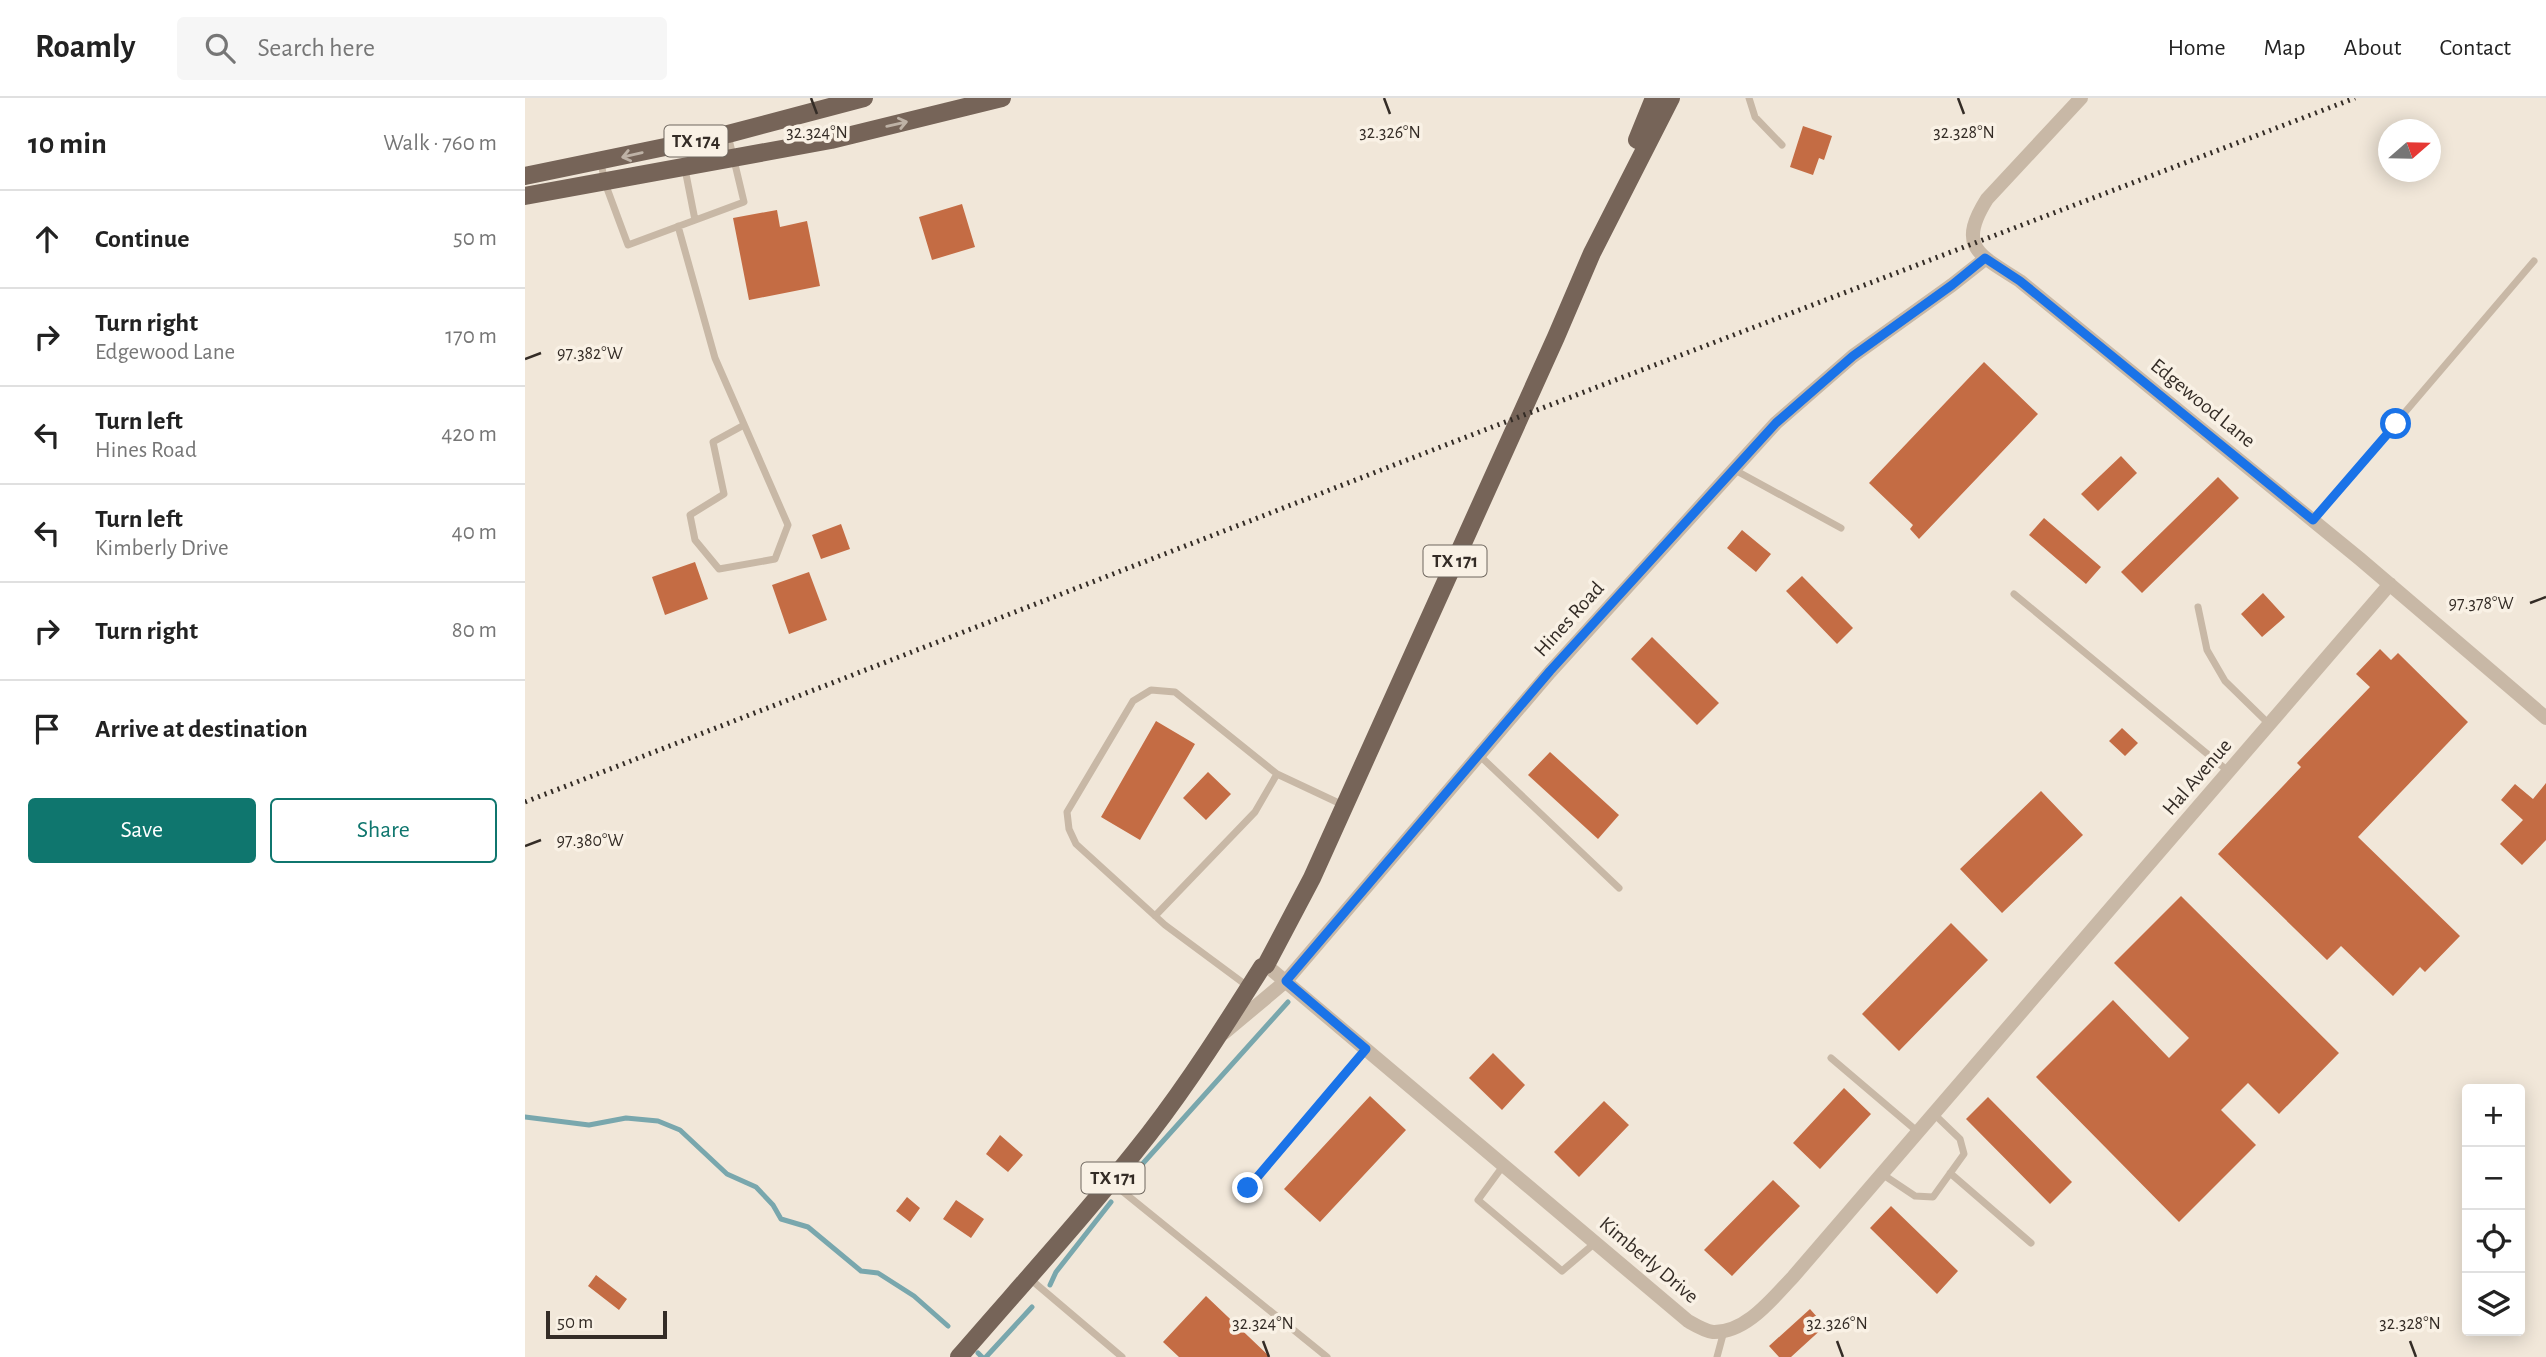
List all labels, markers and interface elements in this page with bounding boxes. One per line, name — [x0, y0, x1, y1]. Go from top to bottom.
search box — [177, 17, 667, 80]
icon: search — [201, 29, 239, 67]
text: Roamly — [35, 31, 135, 64]
text: Search here — [257, 35, 375, 61]
text: Home — [2168, 36, 2226, 60]
text: Map — [2264, 36, 2306, 60]
text: About — [2344, 36, 2401, 60]
text: Contact — [2439, 36, 2511, 60]
one-way arrow — [885, 117, 907, 130]
north arrow — [2378, 119, 2441, 182]
text: 32.324°N — [786, 124, 848, 142]
text: 32.326°N — [1359, 124, 1421, 142]
text: 32.328°N — [1933, 124, 1995, 142]
road number: TX 174 — [665, 126, 727, 156]
text: 10 min — [28, 129, 107, 159]
text: Walk · 760 m — [383, 132, 497, 155]
one-way arrow — [621, 149, 643, 162]
icon: ahead — [28, 220, 66, 258]
text: Continue — [95, 226, 190, 252]
text: 50 m — [453, 227, 497, 250]
text: Turn right — [95, 310, 198, 336]
icon: right — [28, 318, 66, 356]
text: 170 m — [445, 325, 497, 348]
text: Edgewood Lane — [95, 341, 235, 364]
text: 97.382°W — [557, 345, 623, 363]
street label: Edgewood Lane — [2147, 355, 2259, 451]
text: Turn left — [95, 408, 183, 434]
route start — [2380, 408, 2411, 439]
icon: left — [28, 416, 66, 454]
text: 420 m — [441, 423, 497, 446]
text: Hines Road — [95, 439, 197, 462]
text: Turn left — [95, 506, 183, 532]
icon: left — [28, 514, 66, 552]
text: 40 m — [452, 521, 497, 544]
text: Kimberly Drive — [95, 537, 229, 560]
road number: TX 171 — [1423, 545, 1487, 576]
street label: Hines Road — [1530, 577, 1608, 661]
text: 97.378°W — [2448, 595, 2514, 613]
icon: right — [28, 612, 66, 650]
text: Turn right — [95, 618, 198, 644]
text: 80 m — [452, 619, 497, 642]
icon: arrive — [28, 710, 66, 748]
text: Arrive at destination — [95, 716, 308, 742]
street label: Hal Avenue — [2158, 735, 2236, 819]
button: Save — [28, 798, 256, 863]
button: Share — [270, 798, 497, 863]
text: 97.380°W — [556, 832, 624, 850]
map controls — [2462, 1084, 2525, 1336]
button: + — [2462, 1084, 2525, 1147]
button: − — [2462, 1147, 2525, 1210]
road number: TX 171 — [1081, 1162, 1145, 1194]
route end — [1232, 1172, 1263, 1203]
button: locate — [2462, 1210, 2525, 1273]
street label: Kimberly Drive — [1596, 1213, 1702, 1307]
button: layers — [2462, 1273, 2525, 1336]
scale bar — [546, 1308, 667, 1340]
text: 50 m — [557, 1313, 593, 1332]
text: 32.324°N — [1232, 1315, 1294, 1333]
text: 32.326°N — [1806, 1315, 1868, 1333]
text: 32.328°N — [2379, 1315, 2441, 1333]

